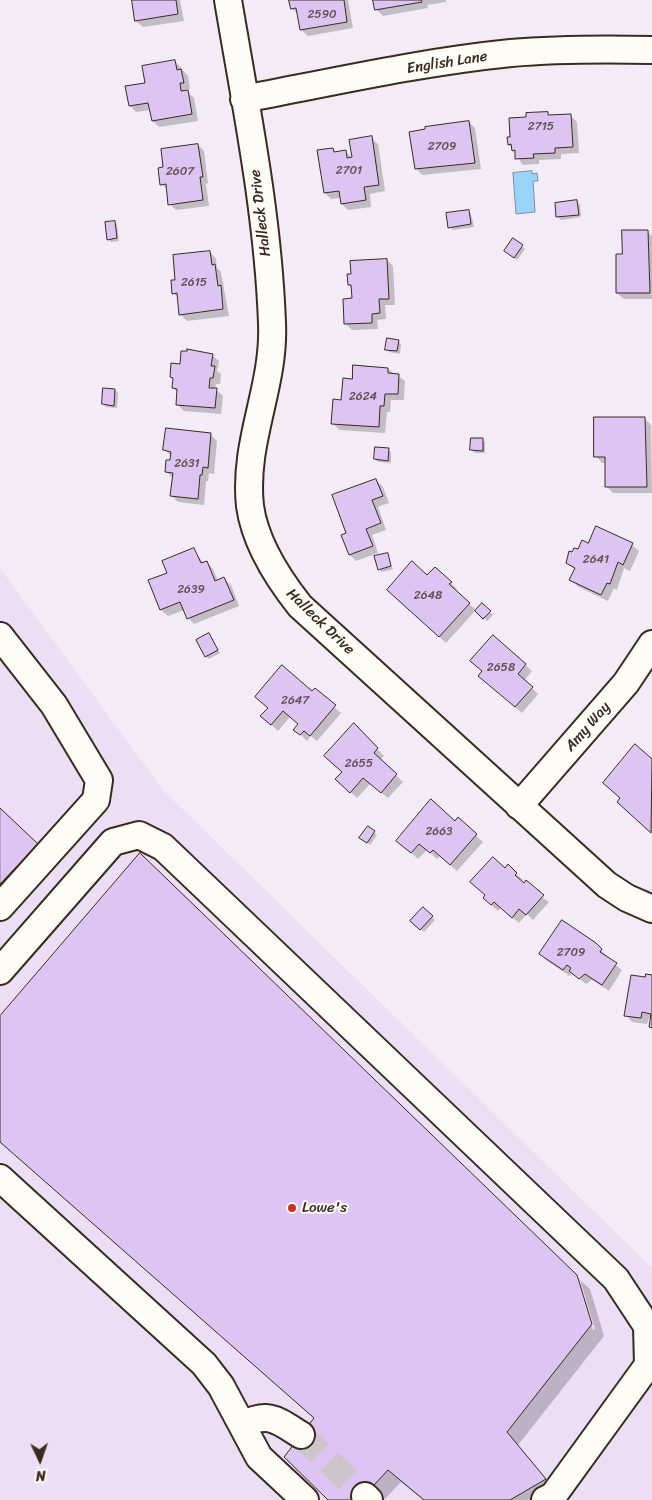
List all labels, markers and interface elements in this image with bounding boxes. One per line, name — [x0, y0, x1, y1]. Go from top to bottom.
house number: 2590 — [307, 8, 337, 22]
street label: English Lane — [405, 48, 489, 78]
house number: 2715 — [528, 120, 554, 134]
house number: 2709 — [428, 140, 456, 154]
house number: 2701 — [336, 164, 362, 178]
house number: 2607 — [166, 165, 194, 179]
street label: Halleck Drive — [247, 168, 275, 258]
house number: 2615 — [181, 276, 207, 290]
house number: 2624 — [349, 390, 377, 404]
house number: 2631 — [174, 457, 200, 471]
house number: 2641 — [583, 553, 609, 567]
house number: 2639 — [177, 583, 205, 597]
street label: Halleck Drive — [282, 585, 358, 659]
house number: 2648 — [414, 589, 442, 603]
house number: 2658 — [487, 661, 515, 675]
house number: 2647 — [281, 694, 309, 708]
street label: Amy Way — [562, 698, 614, 756]
house number: 2655 — [345, 757, 373, 771]
house number: 2663 — [425, 825, 453, 839]
house number: 2709 — [557, 946, 585, 960]
place label: Lowe's — [302, 1199, 347, 1217]
marker: Lowe's — [286, 1202, 298, 1214]
north arrow — [15, 1435, 65, 1485]
text: N — [35, 1463, 46, 1488]

